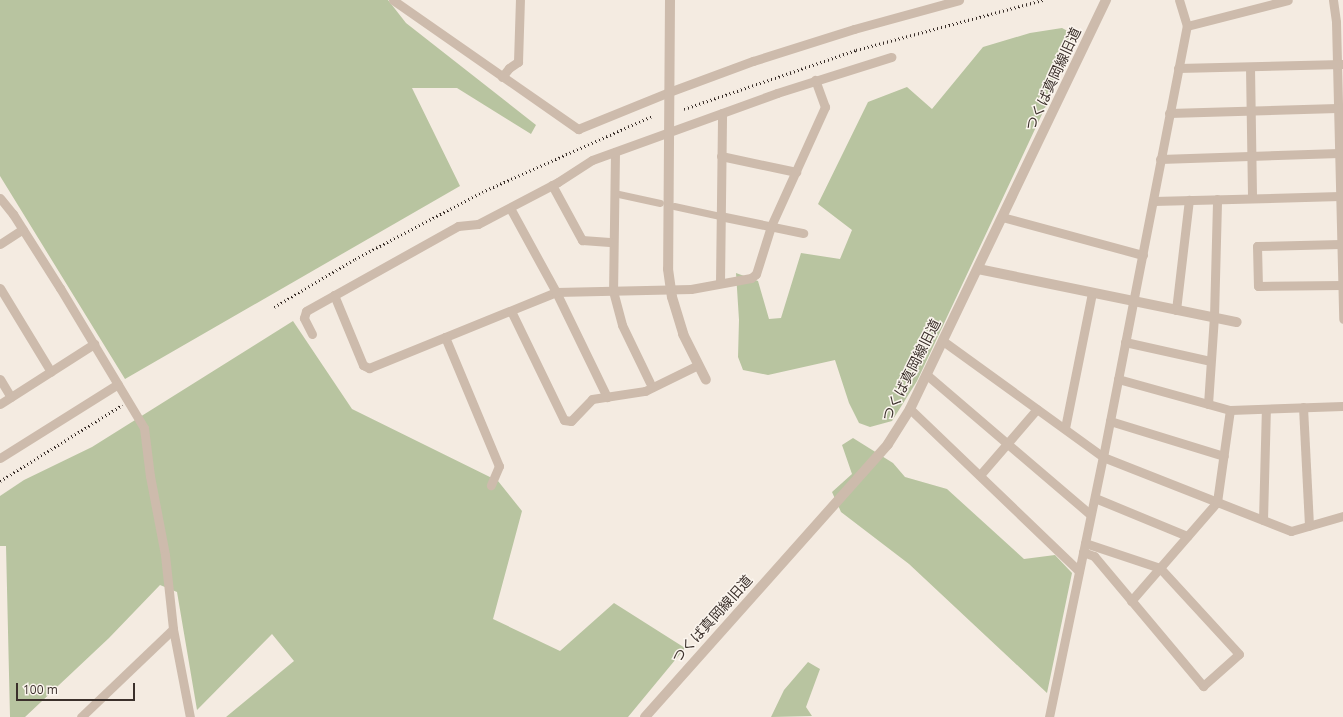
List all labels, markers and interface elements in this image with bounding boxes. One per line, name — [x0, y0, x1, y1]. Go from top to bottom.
street label: つくば真岡線旧道 — [1022, 25, 1084, 133]
street label: つくば真岡線旧道 — [878, 316, 944, 424]
street label: つくば真岡線旧道 — [668, 572, 756, 666]
scale bar — [18, 675, 137, 701]
text: 100 m — [23, 681, 58, 698]

